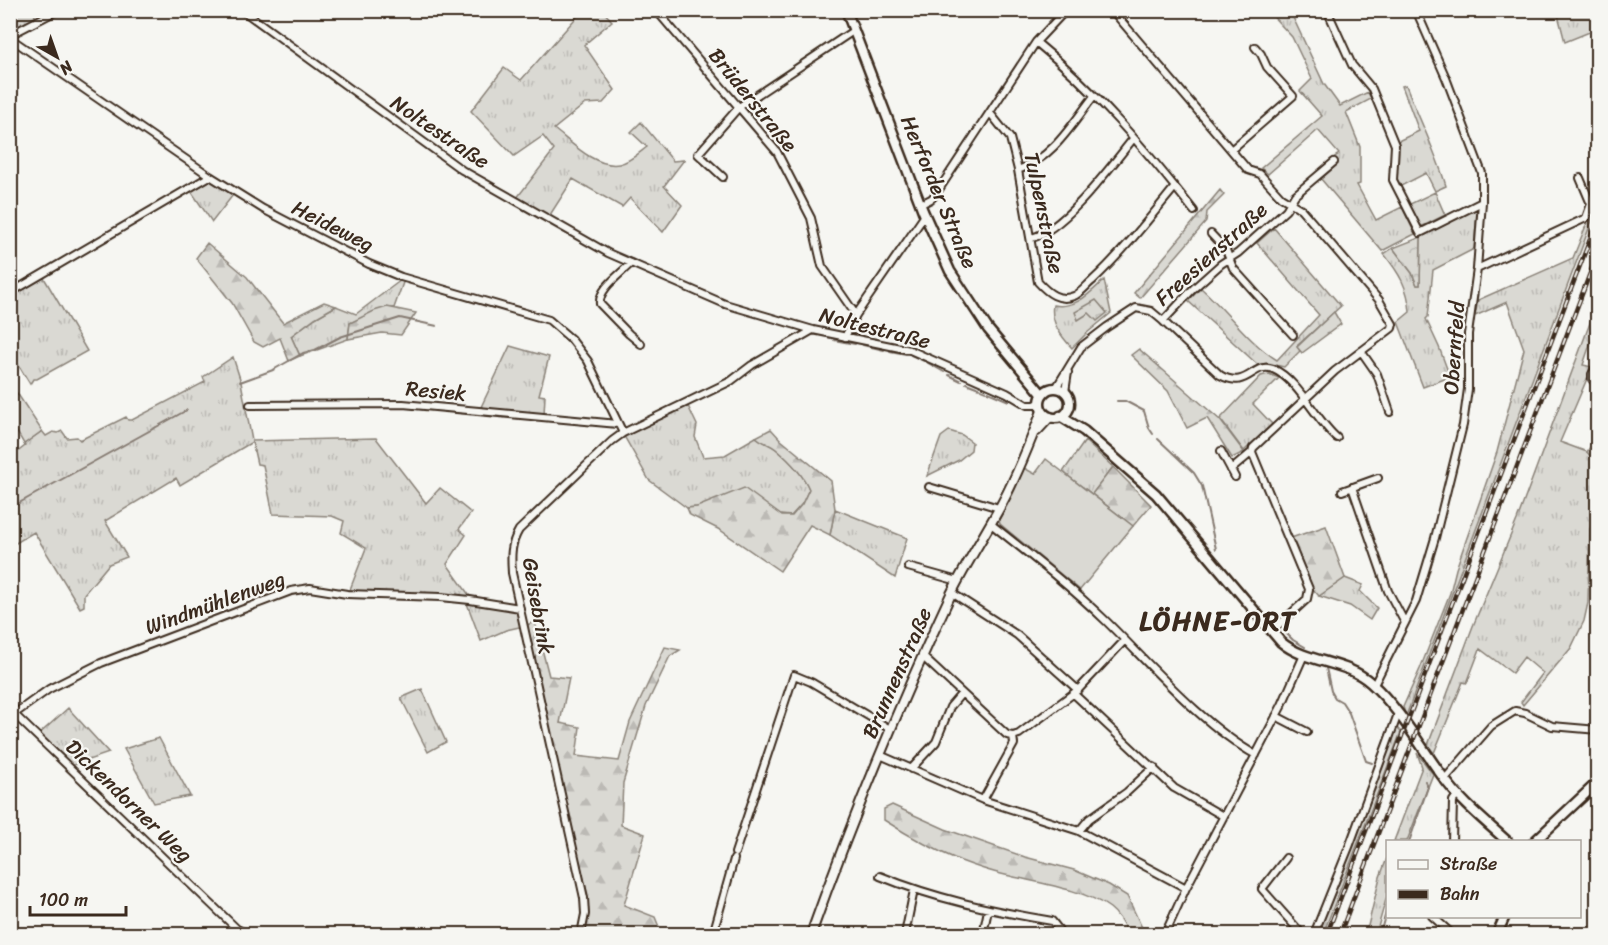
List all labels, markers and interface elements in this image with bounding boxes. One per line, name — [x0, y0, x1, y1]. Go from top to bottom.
north arrow — [27, 27, 87, 87]
street label: Brüderstraße — [699, 39, 807, 161]
text: N — [52, 53, 81, 83]
street label: Noltestraße — [382, 85, 498, 180]
street label: Herforder Straße — [889, 109, 989, 275]
street label: Tulpenstraße — [1013, 149, 1075, 278]
street label: Heideweg — [285, 189, 381, 263]
street label: Freesienstraße — [1146, 192, 1276, 316]
street label: Noltestraße — [815, 296, 935, 360]
street label: Obernfeld — [1432, 298, 1476, 396]
street label: Resiek — [404, 369, 468, 413]
street label: Geisebrink — [511, 555, 565, 657]
street label: Windmühlenweg — [140, 560, 291, 646]
district label: LÖHNE-ORT — [1139, 597, 1297, 645]
street label: Brunnenstraße — [851, 601, 943, 745]
street label: Dickendorner Weg — [56, 730, 202, 873]
legend — [1386, 840, 1581, 918]
text: Straße — [1440, 848, 1497, 880]
text: Bahn — [1440, 878, 1480, 910]
scale bar — [30, 879, 126, 917]
text: 100 m — [39, 884, 88, 916]

